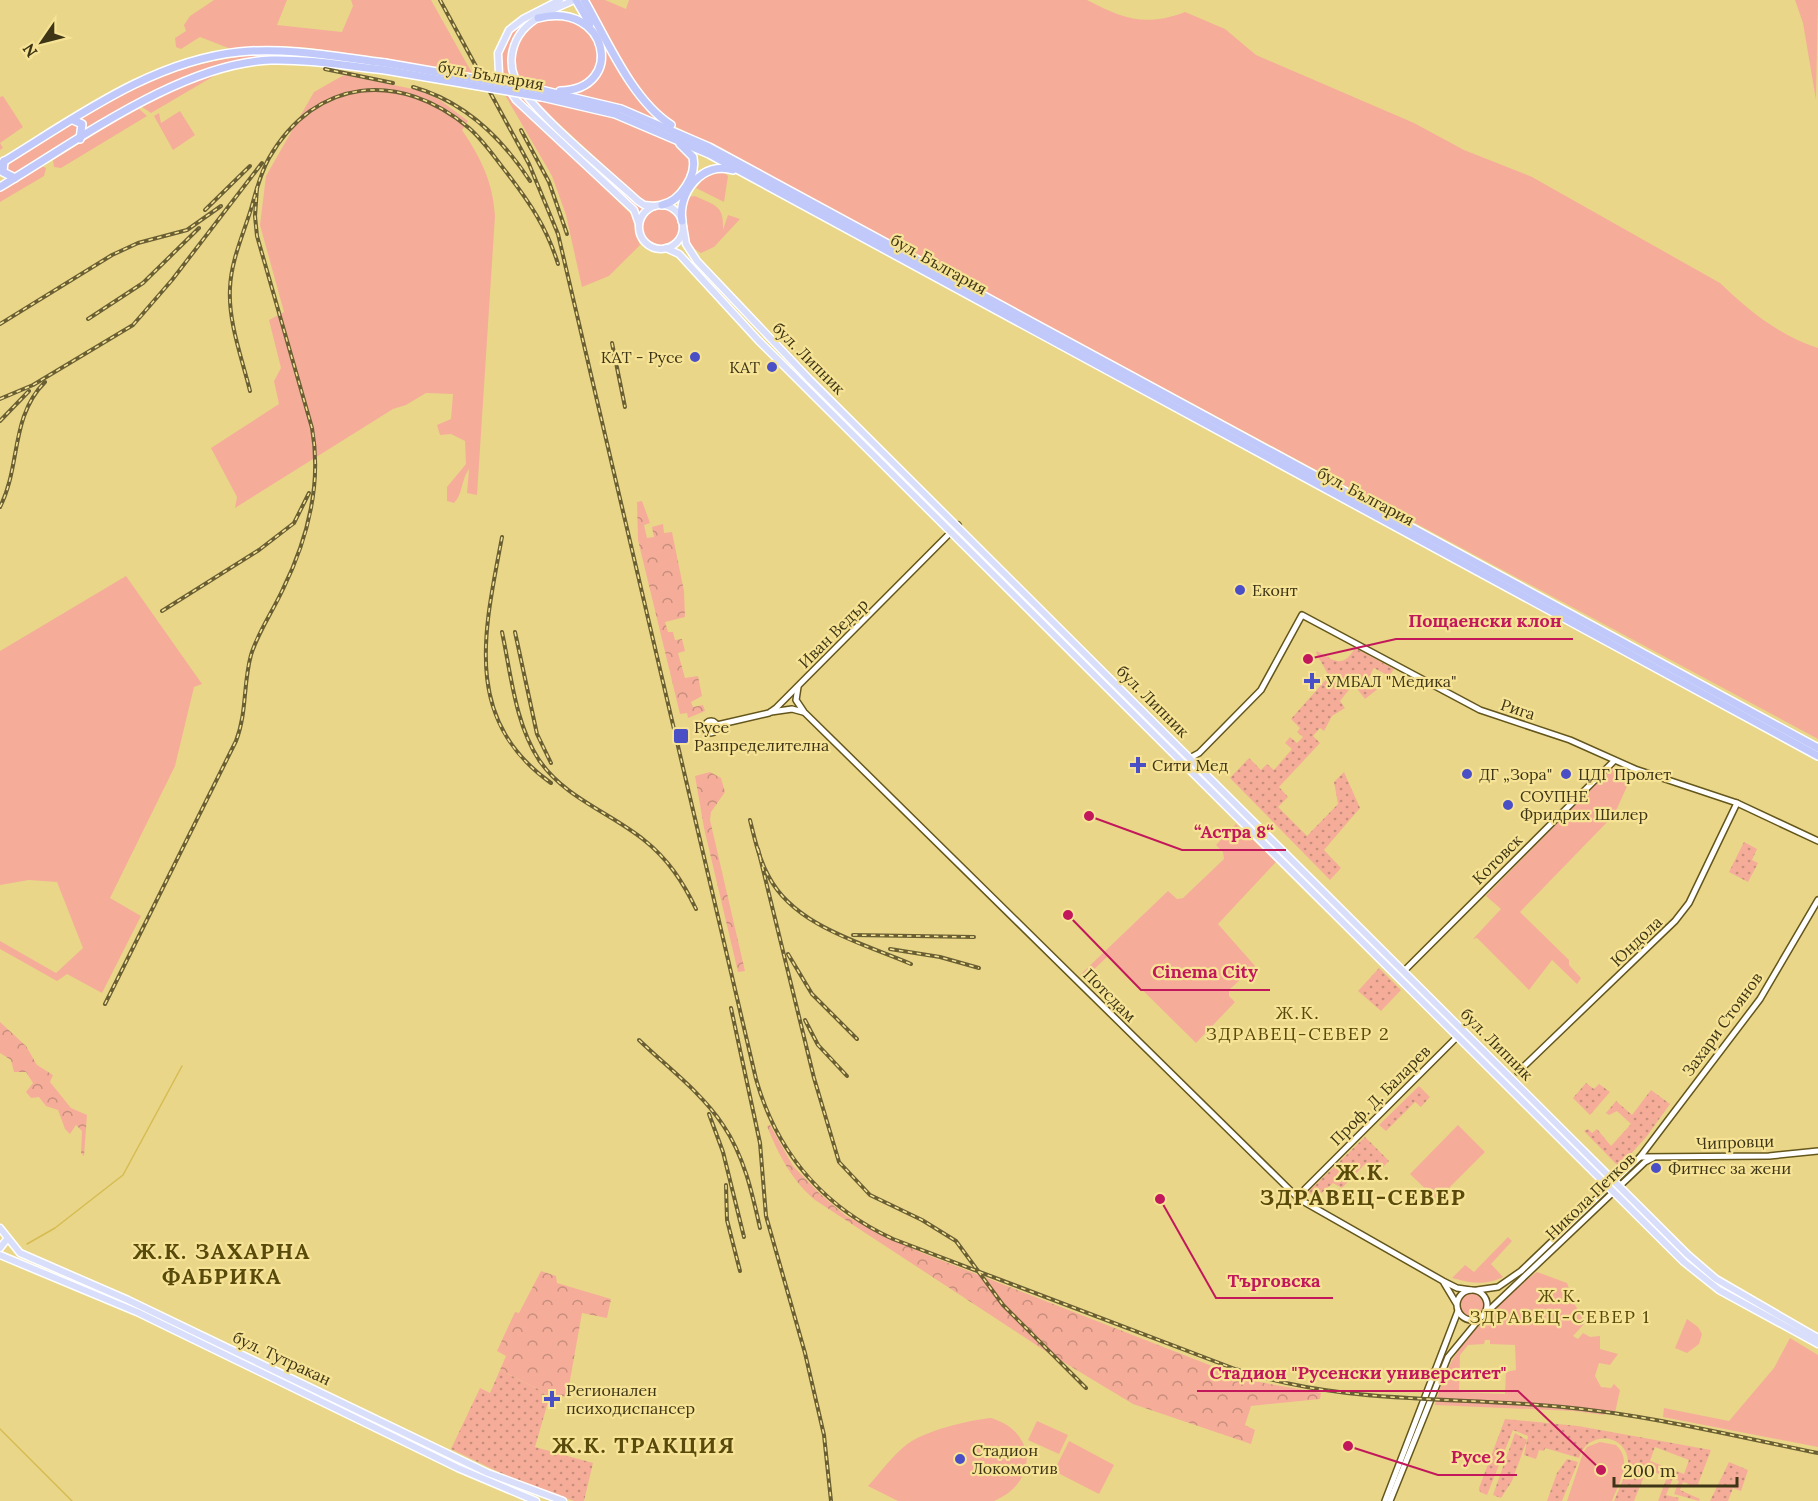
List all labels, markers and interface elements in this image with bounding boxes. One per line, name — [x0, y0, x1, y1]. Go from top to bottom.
north arrow — [12, 12, 72, 72]
text: N — [18, 40, 41, 61]
street label: бул. България — [437, 56, 545, 94]
street label: бул. България — [887, 229, 991, 299]
street label: бул. Липник — [769, 318, 850, 399]
place label: КАТ - Русе — [601, 347, 683, 367]
marker: КАТ - Русе — [688, 350, 702, 364]
place label: КАТ — [729, 357, 760, 377]
marker: КАТ — [765, 360, 779, 374]
street label: бул. България — [1314, 462, 1418, 530]
place label: Еконт — [1252, 580, 1298, 600]
marker: Еконт — [1233, 583, 1247, 597]
street label: Иван Ведър — [794, 594, 872, 672]
callout: Пощаенски клон — [1396, 603, 1573, 639]
text: Пощаенски клон — [1408, 609, 1562, 632]
street label: бул. Липник — [1113, 661, 1194, 742]
place label: УМБАЛ "Медика" — [1325, 671, 1456, 691]
marker: УМБАЛ "Медика" — [1303, 672, 1321, 690]
street label: Рига — [1498, 694, 1538, 724]
place label: Русе Разпределителна — [694, 717, 829, 755]
marker: Русе Разпределителна — [672, 727, 690, 745]
place label: Сити Мед — [1152, 755, 1229, 775]
marker: Сити Мед — [1129, 756, 1147, 774]
place label: ДГ „Зора" — [1479, 764, 1552, 784]
place label: ЦДГ Пролет — [1578, 764, 1671, 784]
marker: ДГ „Зора" — [1460, 767, 1474, 781]
marker: ЦДГ Пролет — [1559, 767, 1573, 781]
place label: СОУПНЕ Фридрих Шилер — [1520, 786, 1648, 824]
marker: СОУПНЕ Фридрих Шилер — [1501, 798, 1515, 812]
callout: “Астра 8“ — [1182, 814, 1286, 850]
text: “Астра 8“ — [1194, 820, 1274, 843]
street label: Котовск — [1468, 829, 1527, 888]
street label: Юндола — [1606, 912, 1666, 970]
callout: Cinema City — [1141, 954, 1270, 990]
text: Cinema City — [1152, 960, 1258, 983]
street label: Потсдам — [1079, 964, 1141, 1026]
street label: Захари Стоянов — [1678, 968, 1766, 1080]
district label: Ж.К. ЗДРАВЕЦ-СЕВЕР 2 — [1206, 1001, 1390, 1045]
street label: бул. Липник — [1457, 1004, 1538, 1085]
street label: Проф. Д. Баларев — [1326, 1041, 1434, 1149]
street label: Чипровци — [1696, 1131, 1774, 1153]
street label: Никола Петков — [1541, 1148, 1639, 1244]
district label: Ж.К. ЗДРАВЕЦ-СЕВЕР — [1260, 1158, 1466, 1211]
place label: Фитнес за жени — [1668, 1158, 1791, 1178]
marker: Фитнес за жени — [1649, 1161, 1663, 1175]
district label: Ж.К. ЗАХАРНА ФАБРИКА — [133, 1237, 311, 1290]
callout: Търговска — [1216, 1262, 1333, 1298]
text: Търговска — [1227, 1269, 1321, 1292]
district label: Ж.К. ЗДРАВЕЦ-СЕВЕР 1 — [1469, 1284, 1651, 1328]
street label: бул. Тутракан — [230, 1327, 334, 1389]
callout: Стадион "Русенски университет" — [1197, 1355, 1518, 1391]
text: Стадион "Русенски университет" — [1210, 1361, 1507, 1384]
place label: Регионален психодиспансер — [566, 1380, 695, 1418]
marker: Регионален психодиспансер — [543, 1390, 561, 1408]
district label: Ж.К. ТРАКЦИЯ — [552, 1431, 736, 1459]
callout: Русе 2 — [1438, 1439, 1517, 1475]
place label: Стадион Локомотив — [972, 1440, 1058, 1478]
text: Русе 2 — [1451, 1445, 1505, 1468]
scale bar — [1614, 1450, 1737, 1488]
marker: Стадион Локомотив — [953, 1452, 967, 1466]
text: 200 m — [1623, 1459, 1676, 1482]

